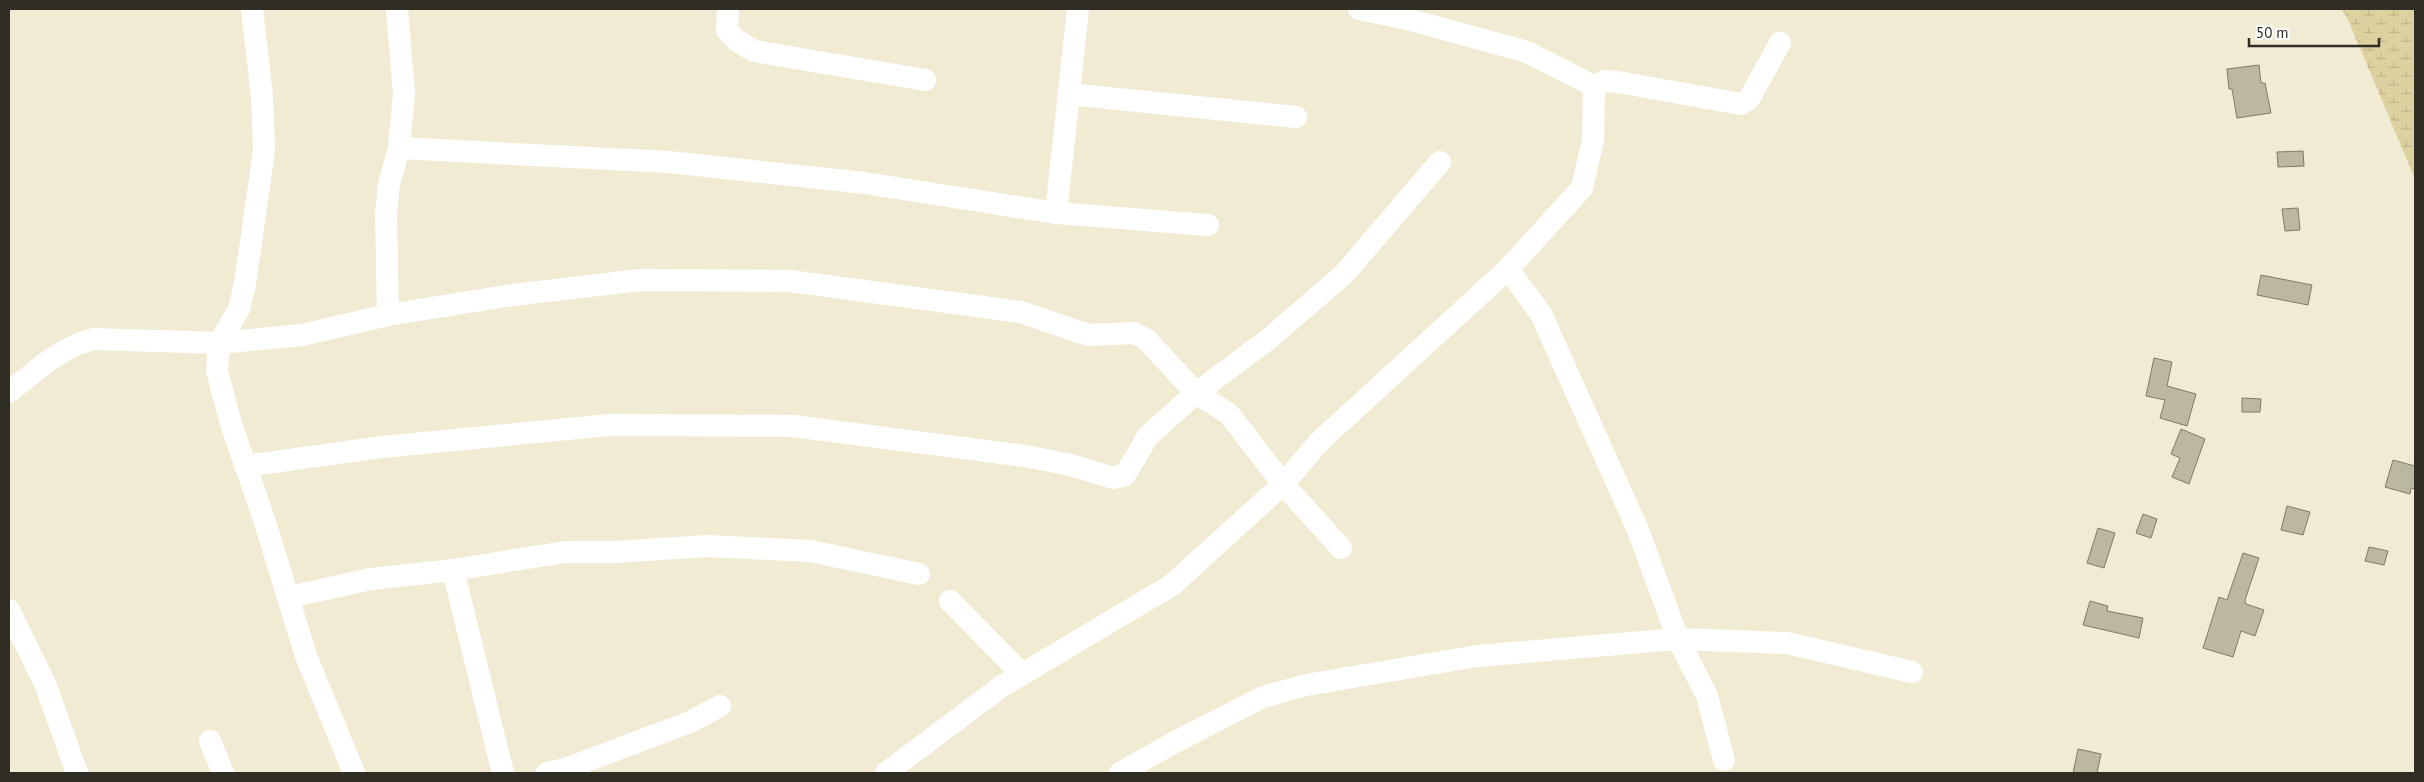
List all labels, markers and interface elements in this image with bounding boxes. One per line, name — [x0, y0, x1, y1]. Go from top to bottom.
scale bar — [2249, 15, 2379, 47]
text: 50 m — [2256, 23, 2289, 42]

